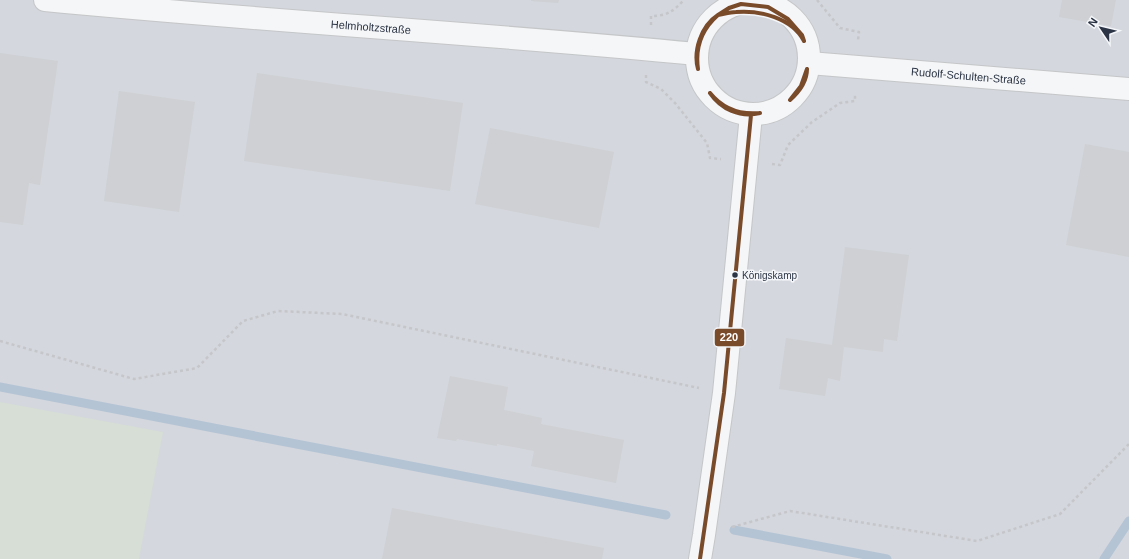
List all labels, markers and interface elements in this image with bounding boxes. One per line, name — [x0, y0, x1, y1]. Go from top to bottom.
north arrow — [1081, 8, 1121, 48]
text: N — [1086, 16, 1100, 29]
street label: Helmholtzstraße — [330, 18, 411, 36]
street label: Rudolf-Schulten-Straße — [911, 65, 1026, 87]
marker: Königskamp — [730, 270, 740, 280]
place label: Königskamp — [742, 270, 797, 281]
line badge: 220 — [714, 328, 745, 347]
text: 220 — [720, 331, 738, 343]

